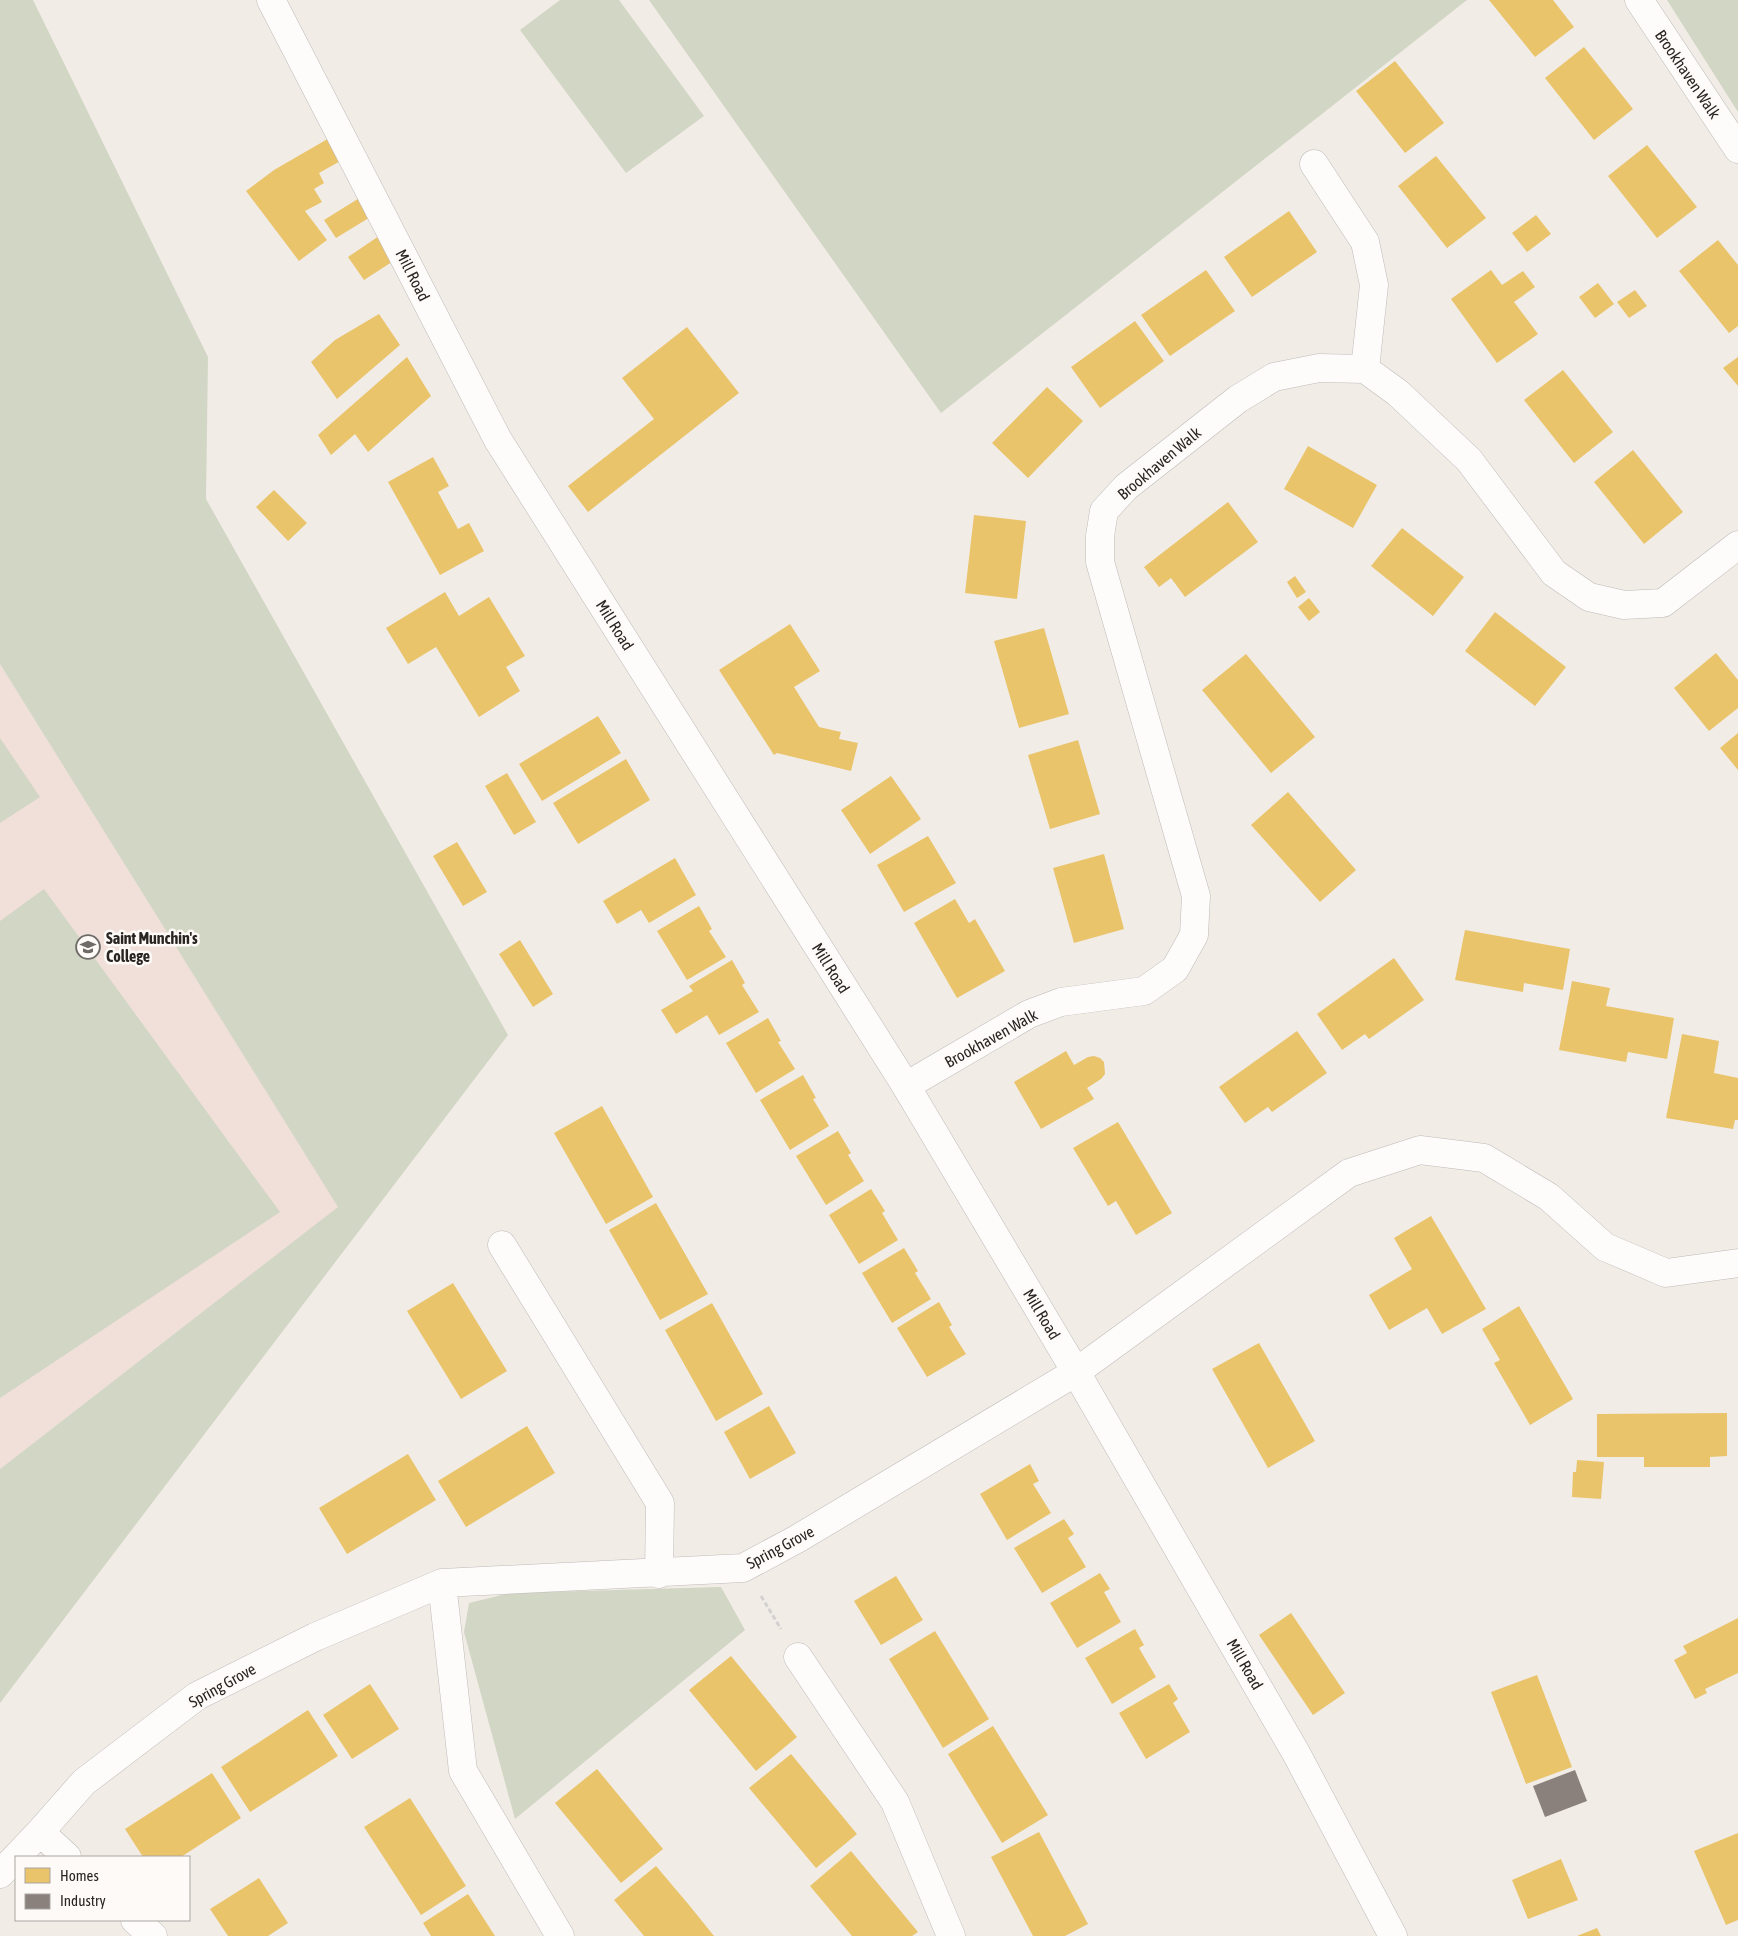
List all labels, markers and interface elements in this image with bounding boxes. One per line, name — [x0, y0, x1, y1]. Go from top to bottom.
street label: Brookhaven Walk — [1652, 26, 1724, 122]
street label: Mill Road — [392, 246, 434, 304]
street label: Brookhaven Walk — [1114, 423, 1204, 503]
street label: Mill Road — [593, 597, 637, 653]
place label: Saint Munchin's College — [106, 929, 198, 965]
school or university icon: Saint Munchin's College — [75, 934, 101, 960]
street label: Mill Road — [809, 940, 853, 996]
street label: Brookhaven Walk — [942, 1005, 1040, 1071]
street label: Mill Road — [1020, 1286, 1064, 1342]
street label: Spring Grove — [743, 1522, 817, 1573]
street label: Mill Road — [1223, 1635, 1267, 1693]
street label: Spring Grove — [185, 1659, 259, 1712]
legend — [15, 1856, 190, 1921]
text: Homes — [60, 1867, 99, 1884]
text: Industry — [60, 1892, 106, 1909]

